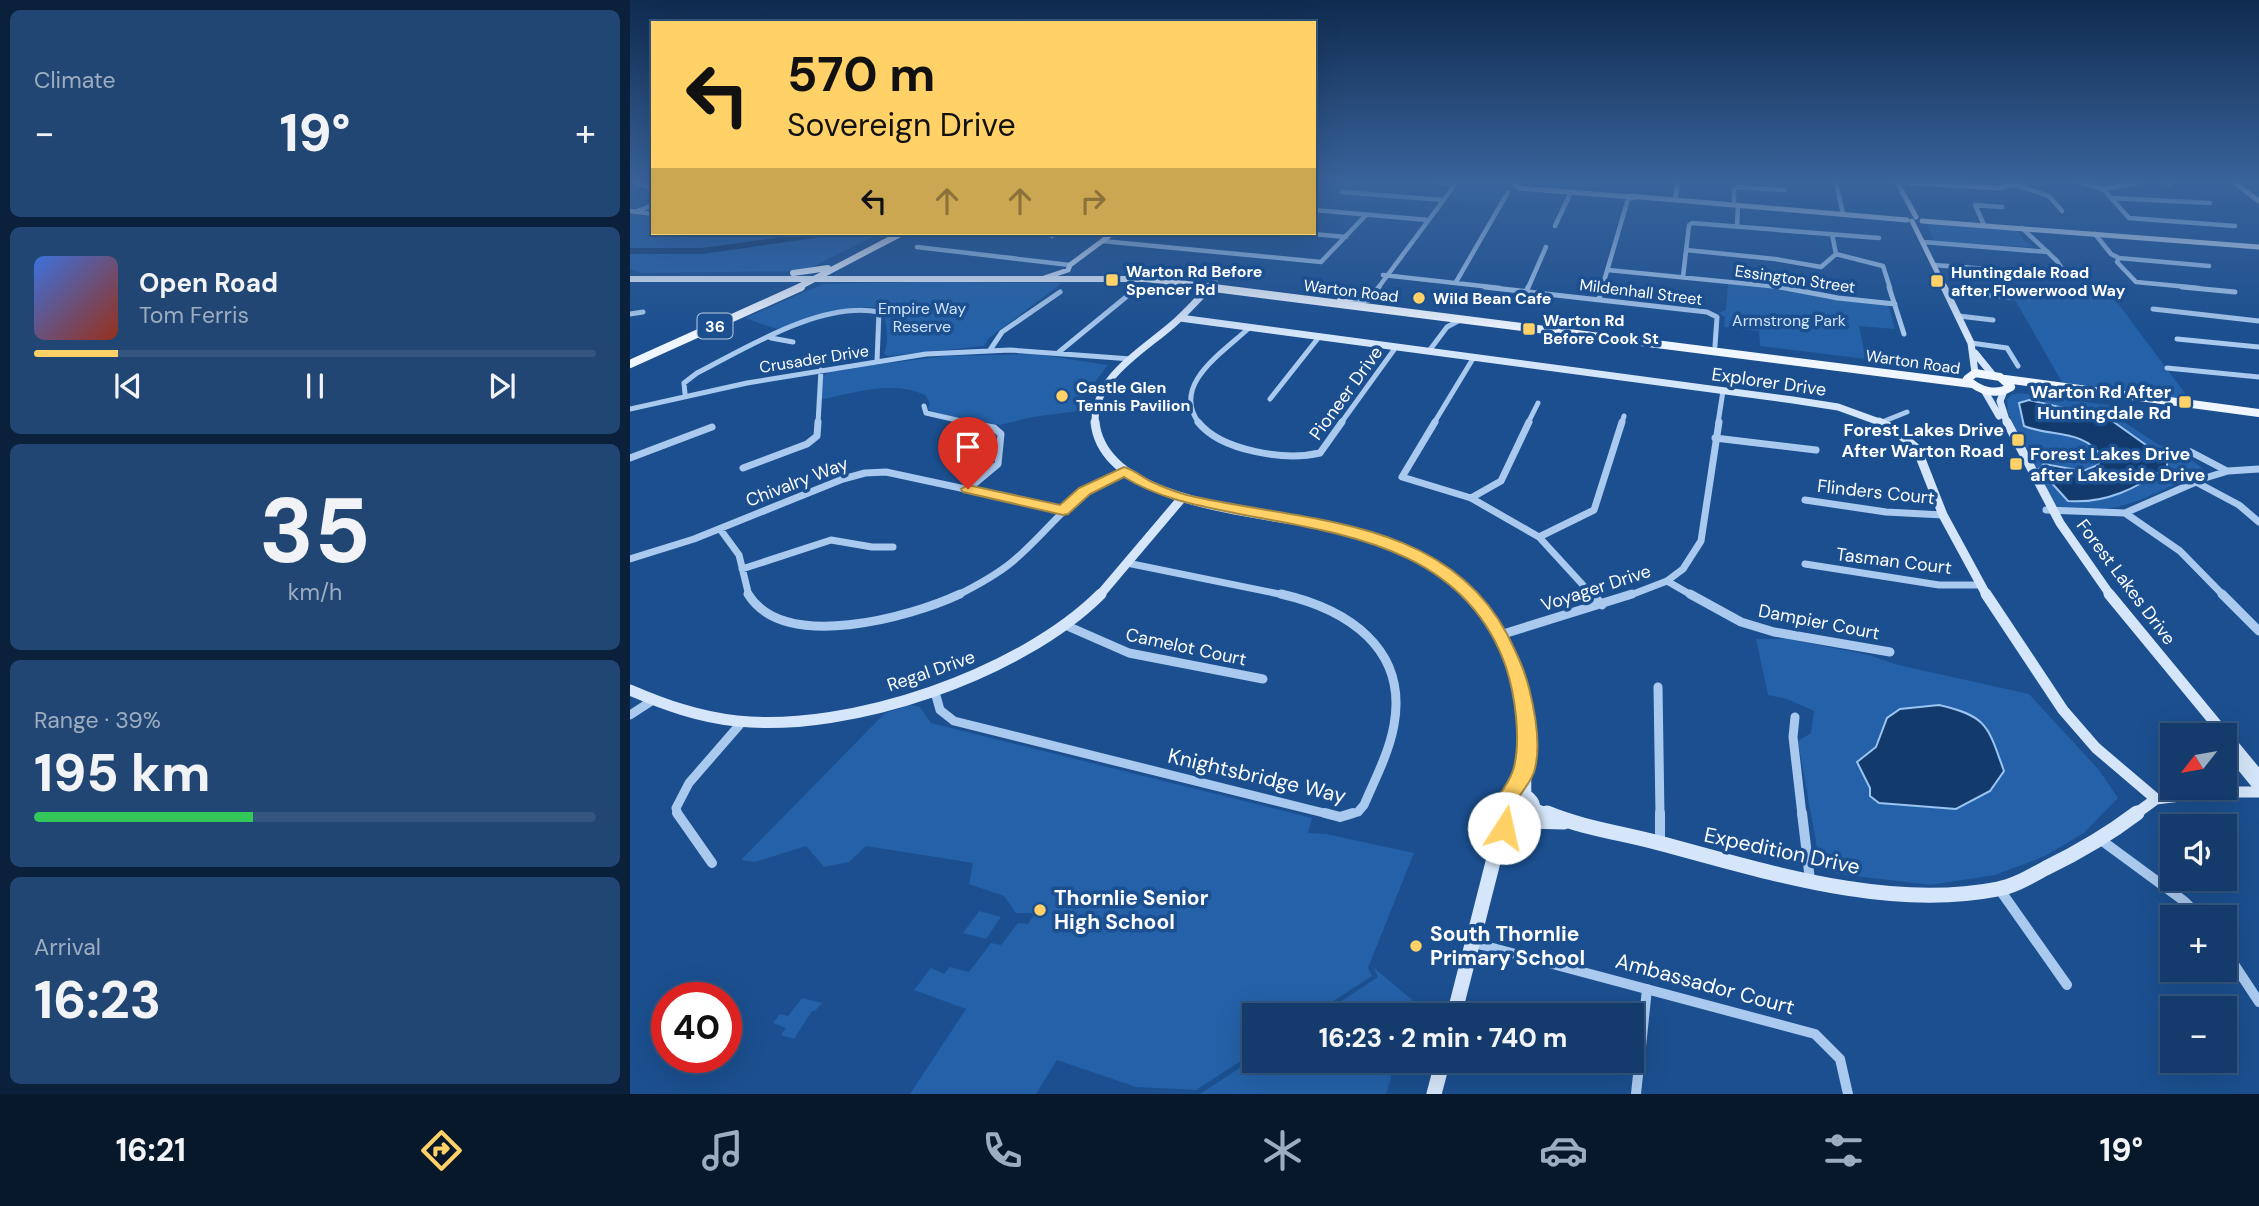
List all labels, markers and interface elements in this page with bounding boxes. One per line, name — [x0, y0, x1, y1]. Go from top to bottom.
text: 570 m — [787, 42, 935, 106]
icon: left — [672, 49, 763, 140]
text: Climate — [34, 65, 116, 95]
text: 19° — [279, 99, 351, 167]
text: Sovereign Drive — [787, 104, 1016, 146]
text: − — [34, 108, 55, 158]
text: + — [575, 108, 596, 158]
icon: left — [855, 182, 893, 220]
icon: ahead — [928, 182, 966, 220]
icon: ahead — [1001, 182, 1039, 220]
icon: right — [1074, 182, 1112, 220]
street label: Essington Street — [1733, 260, 1857, 298]
place label: Warton Rd Before Spencer Rd — [1126, 261, 1263, 300]
place label: Huntingdale Road after Flowerwood Way — [1951, 262, 2126, 301]
text: Open Road — [139, 266, 278, 300]
marker: Warton Rd Before Spencer Rd — [1104, 272, 1120, 288]
marker: Huntingdale Road after Flowerwood Way — [1929, 273, 1945, 289]
street label: Mildenhall Street — [1578, 274, 1704, 310]
street label: Warton Road — [1302, 275, 1400, 307]
place label: Wild Bean Cafe — [1433, 288, 1551, 309]
marker: Wild Bean Cafe — [1411, 290, 1427, 306]
park label: Empire Way Reserve — [878, 298, 966, 337]
text: Tom Ferris — [139, 300, 249, 330]
place label: Warton Rd Before Cook St — [1543, 310, 1659, 349]
park label: Armstrong Park — [1732, 310, 1846, 331]
road number: 36 — [698, 314, 732, 338]
marker: Warton Rd Before Cook St — [1521, 321, 1537, 337]
street label: Crusader Drive — [758, 340, 870, 378]
street label: Pioneer Drive — [1304, 341, 1388, 445]
street label: Warton Road — [1864, 345, 1962, 379]
street label: Explorer Drive — [1710, 362, 1828, 402]
icon: previous — [109, 367, 147, 405]
icon: pause — [296, 367, 334, 405]
icon: next — [483, 367, 521, 405]
place label: Castle Glen Tennis Pavilion — [1076, 377, 1190, 416]
place label: Warton Rd After Huntingdale Rd — [2030, 380, 2171, 425]
marker: Castle Glen Tennis Pavilion — [1054, 388, 1070, 404]
marker: Warton Rd After Huntingdale Rd — [2177, 394, 2193, 410]
pin — [938, 417, 998, 489]
place label: Forest Lakes Drive After Warton Road — [1842, 418, 2004, 463]
icon: arrive — [949, 428, 987, 466]
marker: Forest Lakes Drive After Warton Road — [2010, 432, 2026, 448]
place label: Forest Lakes Drive after Lakeside Drive — [2030, 442, 2205, 487]
street label: Chivalry Way — [742, 451, 852, 513]
marker: Forest Lakes Drive after Lakeside Drive — [2008, 456, 2024, 472]
text: 35 — [259, 472, 371, 590]
street label: Flinders Court — [1816, 474, 1936, 510]
street label: Forest Lakes Drive — [2071, 514, 2181, 650]
street label: Tasman Court — [1835, 542, 1953, 580]
street label: Voyager Drive — [1538, 559, 1654, 617]
text: km/h — [288, 577, 342, 607]
street label: Dampier Court — [1756, 598, 1882, 646]
street label: Camelot Court — [1123, 623, 1249, 671]
street label: Regal Drive — [884, 645, 978, 697]
text: Range · 39% — [34, 705, 161, 735]
north arrow — [2160, 723, 2236, 800]
map controls — [2160, 723, 2237, 1073]
text: 195 km — [34, 739, 210, 807]
street label: Knightsbridge Way — [1165, 742, 1349, 810]
position arrow — [1467, 791, 1541, 865]
button: sound — [2160, 814, 2237, 891]
street label: Expedition Drive — [1701, 821, 1863, 881]
place label: Thornlie Senior High School — [1054, 884, 1209, 936]
marker: Thornlie Senior High School — [1032, 902, 1048, 918]
button: + — [2160, 905, 2237, 982]
place label: South Thornlie Primary School — [1430, 920, 1585, 972]
text: Arrival — [34, 932, 101, 962]
marker: South Thornlie Primary School — [1408, 938, 1424, 954]
street label: Ambassador Court — [1612, 947, 1798, 1021]
text: 16:23 — [34, 966, 161, 1034]
speed limit sign: 40 — [651, 982, 742, 1073]
button: − — [2160, 996, 2237, 1073]
text: 16:23 · 2 min · 740 m — [1319, 1021, 1567, 1055]
icon: directions — [417, 1126, 466, 1175]
icon: music — [698, 1126, 747, 1175]
icon: phone — [978, 1126, 1027, 1175]
icon: climate — [1258, 1126, 1307, 1175]
icon: car — [1539, 1126, 1588, 1175]
icon: filters — [1819, 1126, 1868, 1175]
text: 16:21 — [116, 1129, 186, 1171]
text: 19° — [2100, 1129, 2143, 1171]

